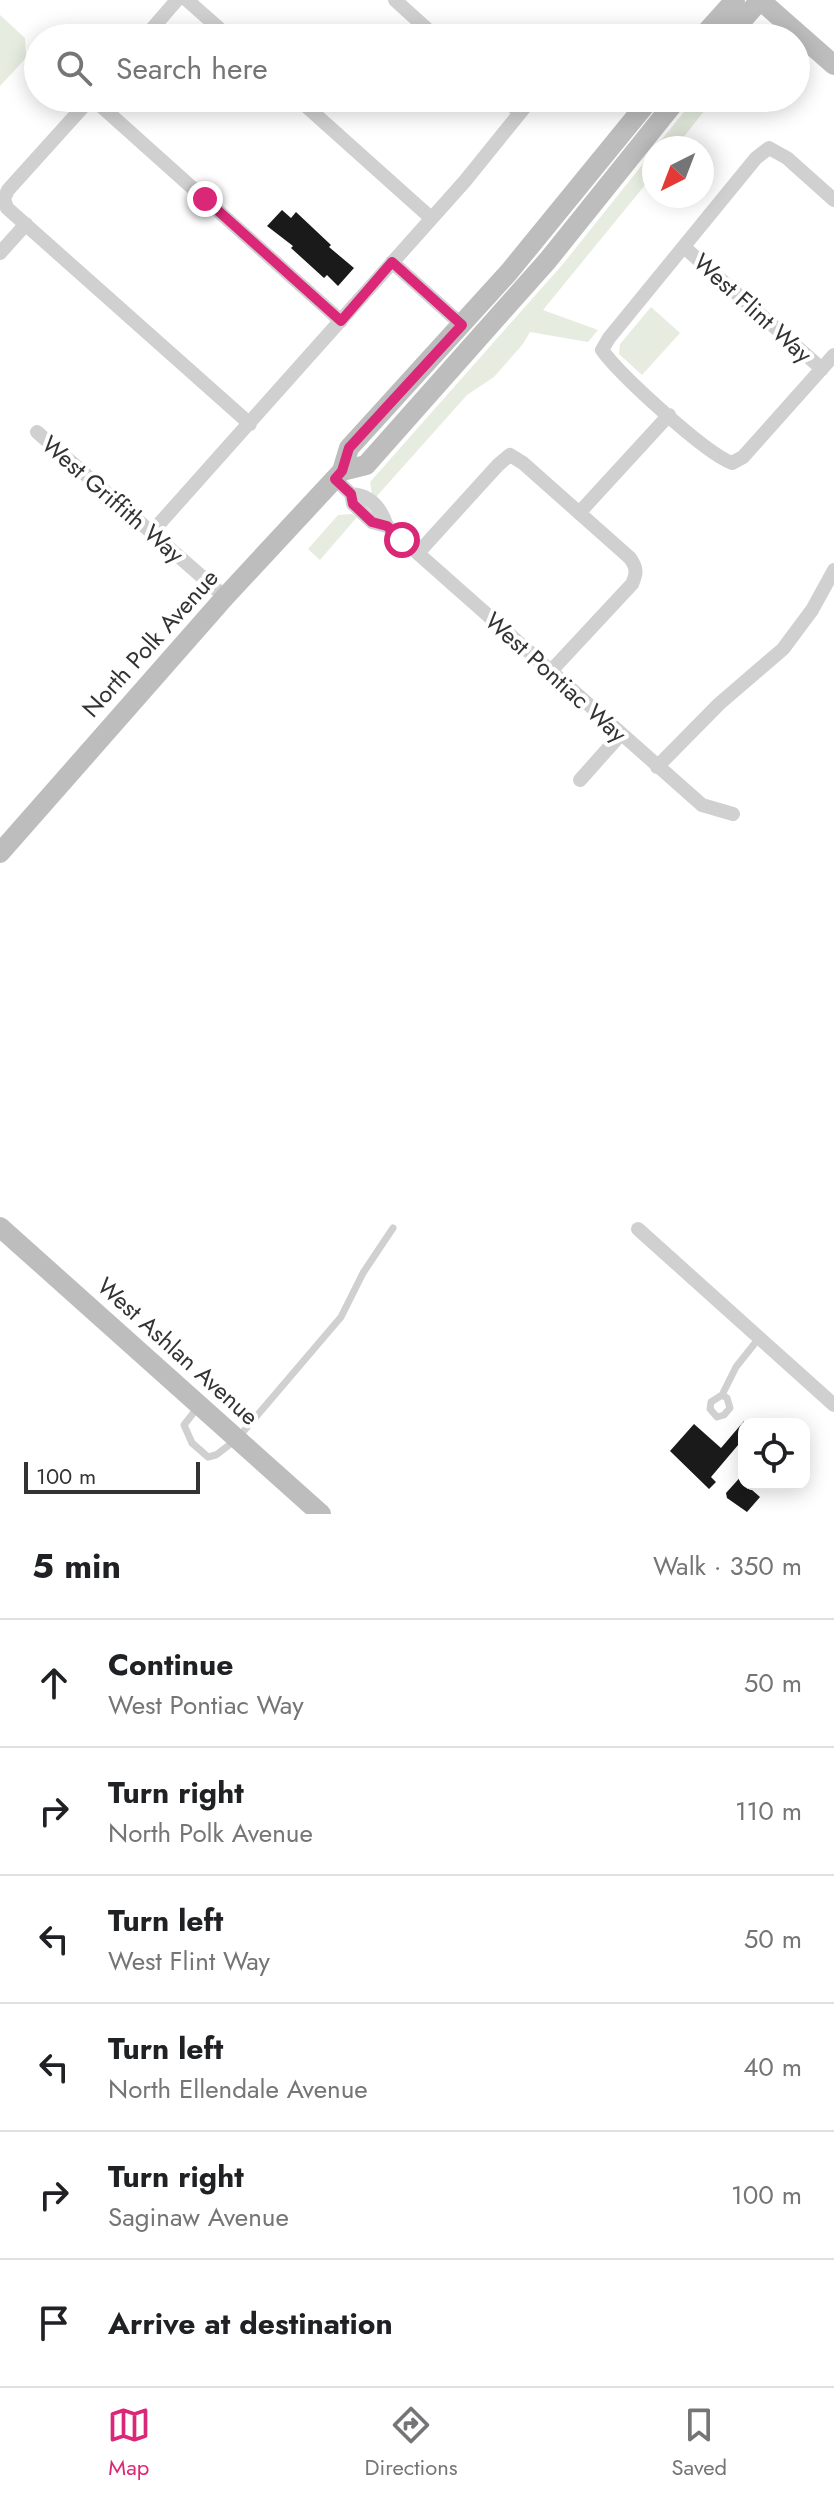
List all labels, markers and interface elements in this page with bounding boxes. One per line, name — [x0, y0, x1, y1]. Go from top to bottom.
search box — [24, 24, 810, 112]
icon: search — [52, 46, 96, 90]
text: Search here — [116, 47, 268, 90]
north arrow — [642, 136, 714, 208]
route end — [187, 181, 223, 217]
street label: West Flint Way — [686, 245, 821, 371]
street label: West Griffith Way — [34, 427, 192, 571]
route start — [384, 522, 420, 558]
street label: North Polk Avenue — [74, 561, 226, 725]
street label: West Pontiac Way — [477, 604, 635, 751]
street label: West Ashlan Avenue — [90, 1269, 266, 1433]
map controls — [738, 1418, 810, 1490]
button: locate — [738, 1418, 810, 1490]
scale bar — [24, 1458, 200, 1494]
text: 100 m — [36, 1460, 96, 1492]
text: 5 min — [32, 1542, 121, 1591]
text: Walk · 350 m — [653, 1547, 802, 1585]
text: Continue — [108, 1643, 234, 1686]
icon: ahead — [32, 1661, 76, 1705]
text: 50 m — [744, 1664, 802, 1702]
text: West Pontiac Way — [108, 1686, 304, 1724]
text: Turn right — [108, 1771, 244, 1814]
icon: right — [32, 1789, 76, 1833]
text: 110 m — [735, 1792, 802, 1830]
text: North Polk Avenue — [108, 1814, 313, 1852]
text: Turn left — [108, 1899, 223, 1942]
icon: left — [32, 1917, 76, 1961]
text: 50 m — [744, 1920, 802, 1958]
text: West Flint Way — [108, 1942, 270, 1980]
text: Turn left — [108, 2027, 223, 2070]
icon: left — [32, 2045, 76, 2089]
text: 40 m — [743, 2048, 802, 2086]
text: North Ellendale Avenue — [108, 2070, 368, 2108]
text: Turn right — [108, 2155, 244, 2198]
icon: right — [32, 2173, 76, 2217]
text: 100 m — [731, 2176, 802, 2214]
text: Saginaw Avenue — [108, 2198, 289, 2236]
icon: arrive — [32, 2301, 76, 2345]
text: Arrive at destination — [108, 2302, 393, 2345]
tab: Map — [107, 2403, 151, 2483]
tab: Directions — [365, 2403, 458, 2483]
tab: Saved — [671, 2403, 727, 2483]

